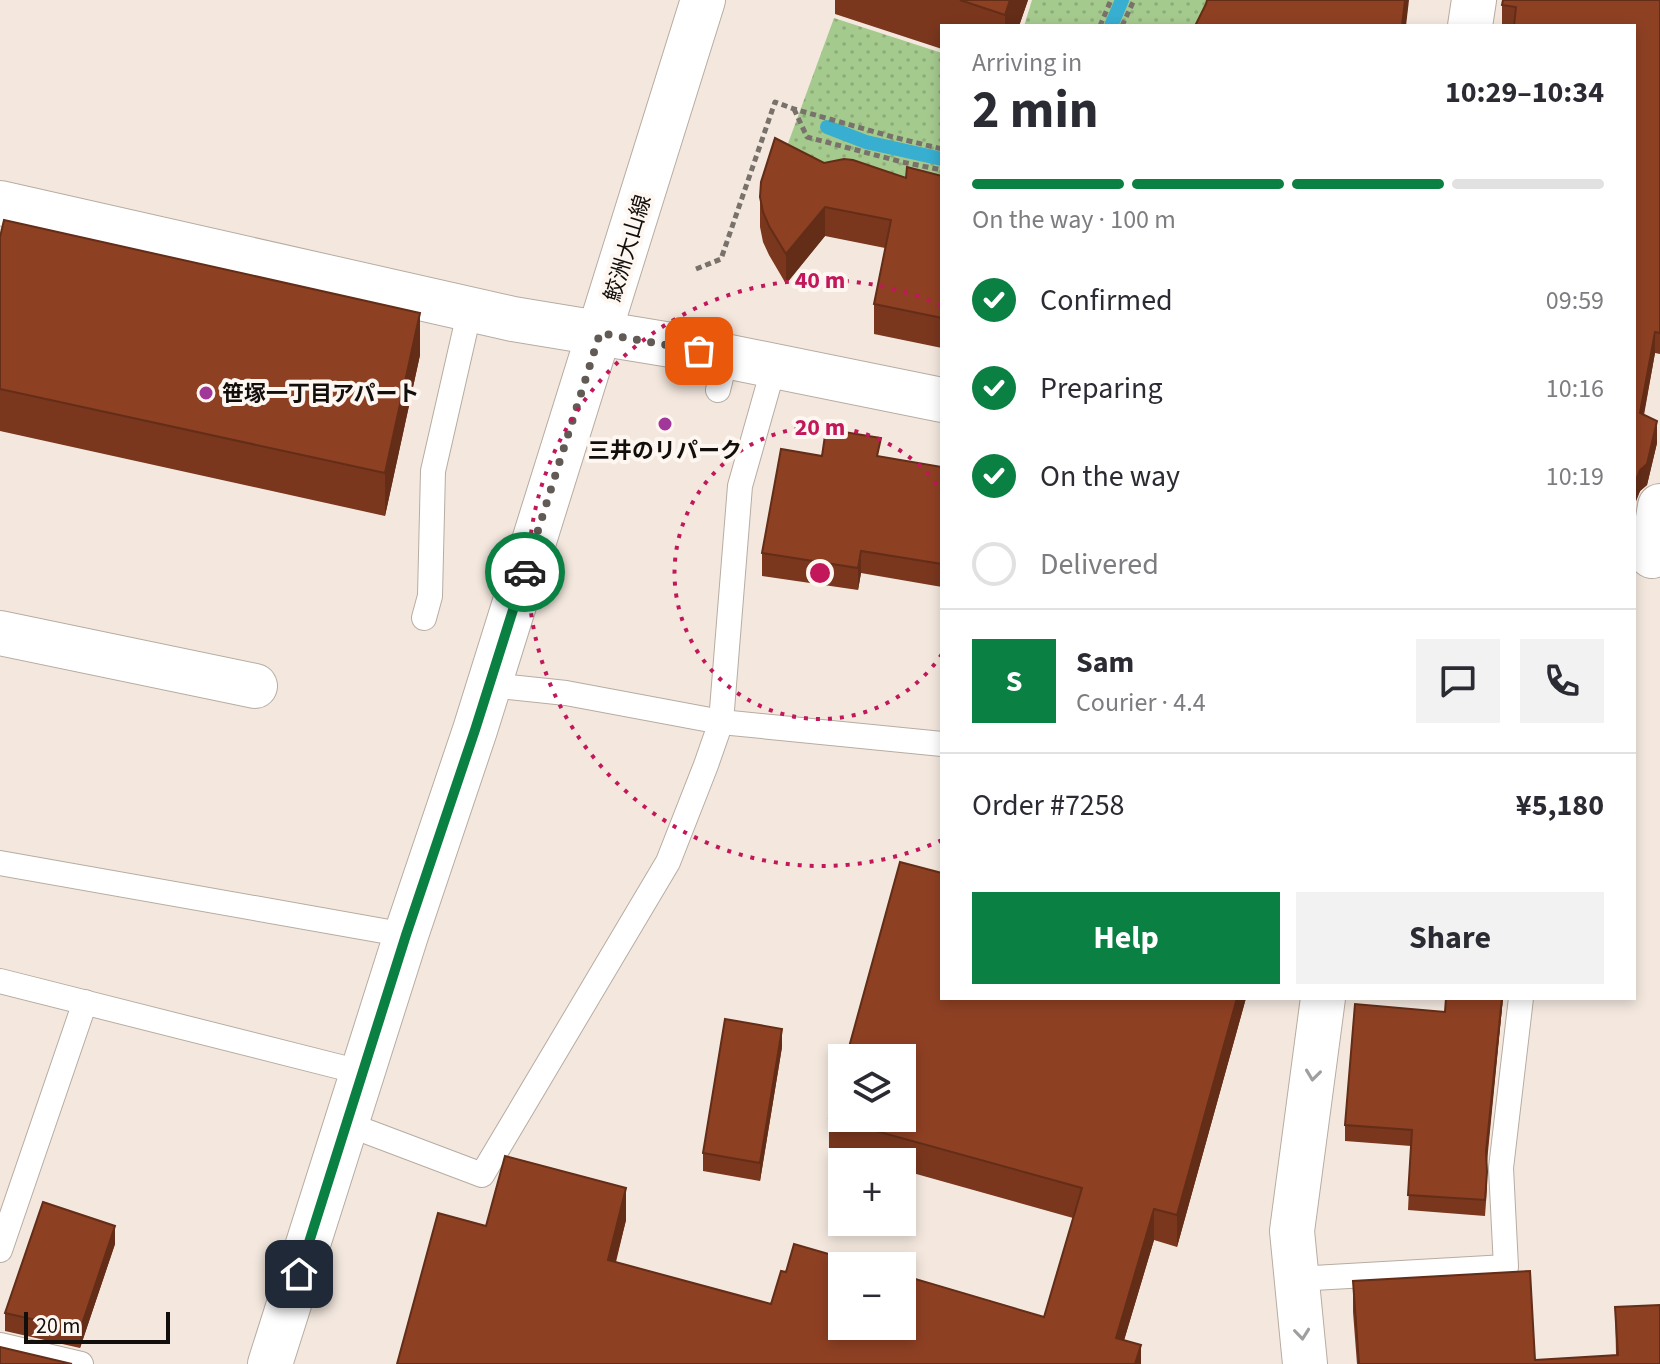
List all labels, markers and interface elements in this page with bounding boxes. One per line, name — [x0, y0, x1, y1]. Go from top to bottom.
text: Arriving in — [972, 44, 1082, 81]
text: 10:29–10:34 — [1445, 71, 1604, 114]
text: 2 min — [972, 74, 1099, 148]
street label: 鮫洲大山線 — [597, 191, 659, 306]
text: On the way · 100 m — [972, 201, 1176, 238]
text: 40 m — [795, 263, 845, 298]
icon: check — [972, 278, 1016, 322]
text: Confirmed — [1040, 279, 1173, 322]
text: 09:59 — [1546, 282, 1604, 319]
pin — [665, 317, 733, 385]
icon: bag — [677, 329, 721, 373]
icon: check — [972, 366, 1016, 410]
text: Preparing — [1040, 367, 1163, 410]
text: 10:16 — [1546, 370, 1604, 407]
place label: 笹塚一丁目アパート — [222, 378, 420, 410]
marker: 笹塚一丁目アパート — [197, 384, 215, 402]
text: 20 m — [795, 410, 845, 445]
marker: 三井のリパーク — [656, 415, 674, 433]
place label: 三井のリパーク — [588, 435, 742, 467]
icon: check — [972, 454, 1016, 498]
text: On the way — [1040, 455, 1180, 498]
text: 10:19 — [1546, 458, 1604, 495]
courier — [485, 532, 565, 612]
text: Delivered — [1040, 543, 1159, 586]
icon: car — [503, 550, 547, 594]
centre of rings — [806, 559, 834, 587]
button: chat — [1416, 639, 1500, 723]
button: phone — [1520, 639, 1604, 723]
text: Sam — [1076, 641, 1134, 684]
text: S — [1006, 660, 1022, 703]
text: Courier · 4.4 — [1076, 684, 1206, 721]
text: Order #7258 — [972, 784, 1125, 827]
text: ¥5,180 — [1516, 784, 1604, 827]
button: Help — [972, 892, 1280, 984]
button: Share — [1296, 892, 1604, 984]
map controls — [828, 1044, 916, 1340]
button: layers — [828, 1044, 916, 1132]
one-way arrow — [1305, 1068, 1322, 1082]
button: + — [828, 1148, 916, 1236]
pin — [265, 1240, 333, 1308]
icon: home — [277, 1252, 321, 1296]
button: − — [828, 1252, 916, 1340]
scale bar — [24, 1308, 170, 1344]
text: 20 m — [36, 1310, 81, 1342]
one-way arrow — [1293, 1327, 1310, 1340]

